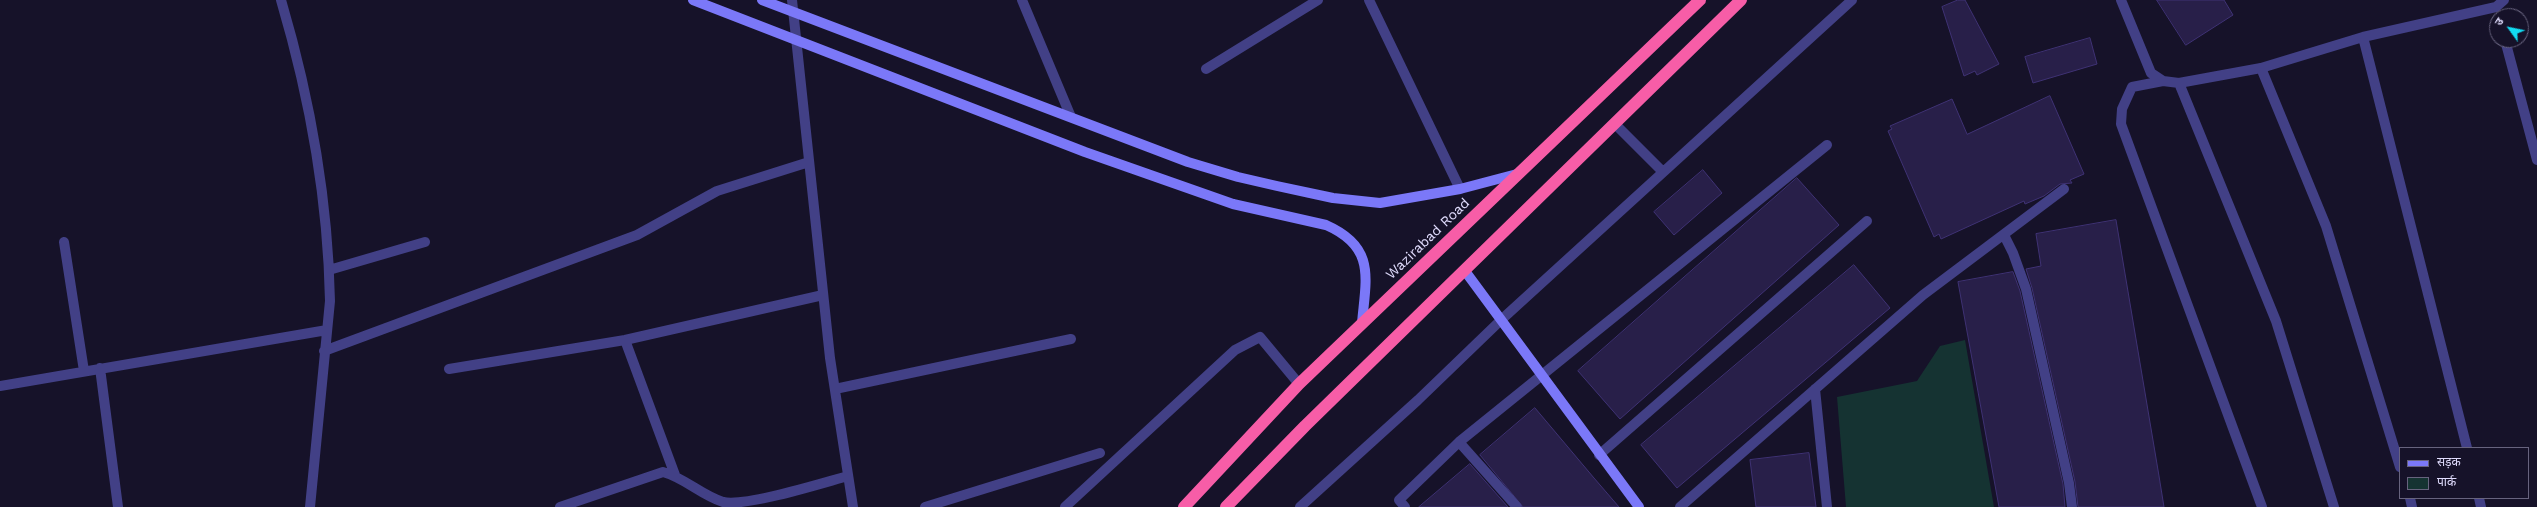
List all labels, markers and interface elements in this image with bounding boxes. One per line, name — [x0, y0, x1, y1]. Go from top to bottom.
north arrow — [2489, 8, 2529, 48]
text: उ — [2492, 15, 2507, 28]
street label: Wazirabad Road — [1383, 195, 1473, 283]
legend — [2399, 447, 2529, 499]
text: सड़क — [2437, 455, 2461, 469]
text: पार्क — [2437, 475, 2456, 489]

